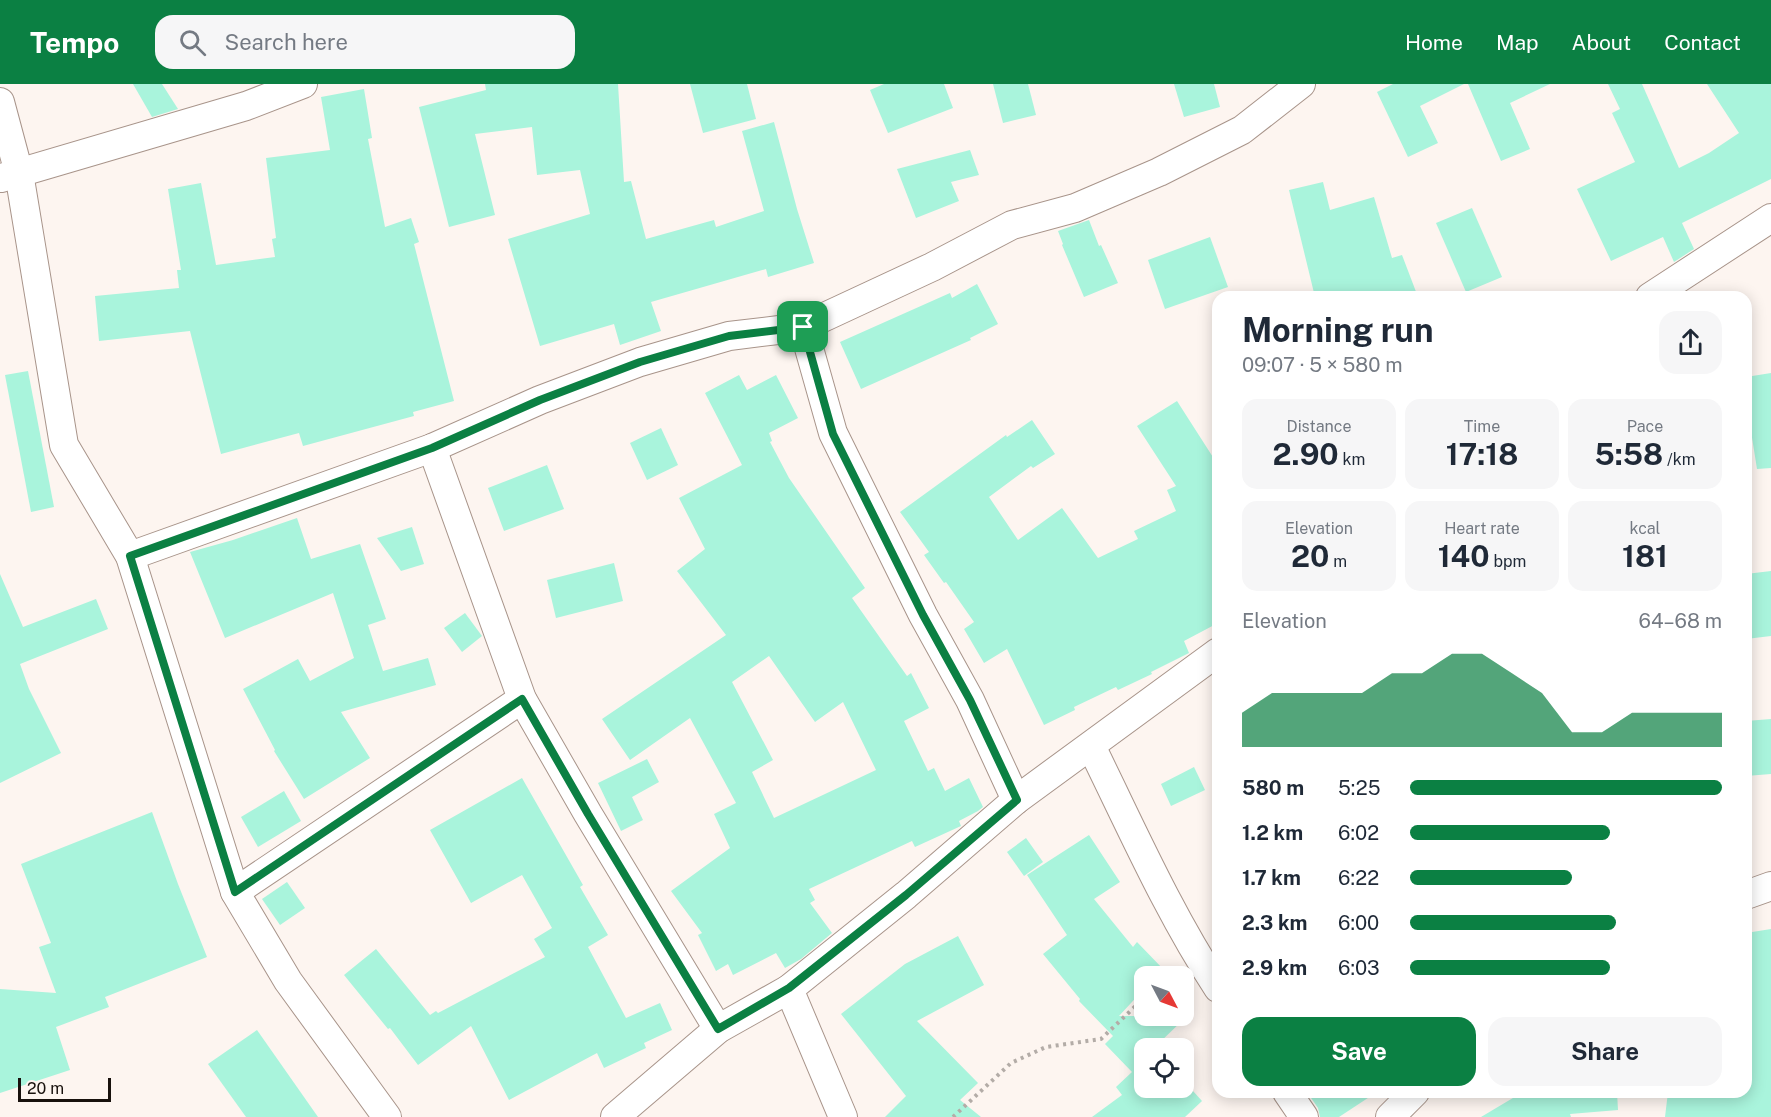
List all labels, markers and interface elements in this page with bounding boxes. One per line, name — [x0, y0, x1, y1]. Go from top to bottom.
search box — [155, 15, 575, 69]
text: Tempo — [30, 26, 119, 59]
icon: search — [176, 26, 209, 59]
text: Search here — [224, 29, 348, 55]
text: Home — [1405, 30, 1463, 55]
text: Map — [1496, 30, 1539, 55]
text: About — [1572, 30, 1631, 55]
text: Contact — [1664, 30, 1741, 55]
pin — [777, 301, 828, 352]
icon: arrive — [786, 310, 819, 343]
text: Morning run — [1242, 311, 1434, 349]
button: share — [1659, 311, 1722, 374]
text: 09:07 · 5 × 580 m — [1242, 353, 1403, 377]
text: Distance — [1287, 417, 1351, 436]
text: Time — [1464, 417, 1500, 436]
text: Pace — [1627, 417, 1663, 436]
text: 2.90 — [1273, 436, 1339, 472]
text: 17:18 — [1446, 436, 1518, 472]
text: 5:58 — [1594, 436, 1663, 472]
text: km — [1339, 450, 1365, 469]
text: /km — [1663, 450, 1696, 469]
text: Elevation — [1285, 519, 1353, 538]
text: Heart rate — [1444, 519, 1520, 538]
text: kcal — [1630, 519, 1660, 538]
text: 20 — [1291, 538, 1329, 574]
text: 140 — [1438, 538, 1490, 574]
text: 181 — [1622, 538, 1668, 574]
text: m — [1329, 552, 1347, 571]
text: bpm — [1490, 552, 1526, 571]
text: Elevation — [1242, 609, 1327, 633]
text: 64–68 m — [1638, 609, 1722, 633]
text: 580 m — [1242, 776, 1304, 800]
text: 5:25 — [1338, 776, 1380, 800]
text: 1.2 km — [1242, 821, 1303, 845]
text: 6:02 — [1338, 821, 1379, 845]
text: 1.7 km — [1242, 866, 1301, 890]
text: 6:22 — [1338, 866, 1379, 890]
text: 2.3 km — [1242, 911, 1307, 935]
text: 6:00 — [1338, 911, 1379, 935]
text: 2.9 km — [1242, 956, 1307, 980]
text: 6:03 — [1338, 956, 1380, 980]
north arrow — [1134, 966, 1194, 1026]
map controls — [1134, 966, 1194, 1098]
button: Save — [1242, 1017, 1476, 1086]
button: Share — [1488, 1017, 1722, 1086]
button: locate — [1134, 1038, 1194, 1098]
scale bar — [18, 1075, 111, 1102]
text: 20 m — [27, 1079, 64, 1098]

